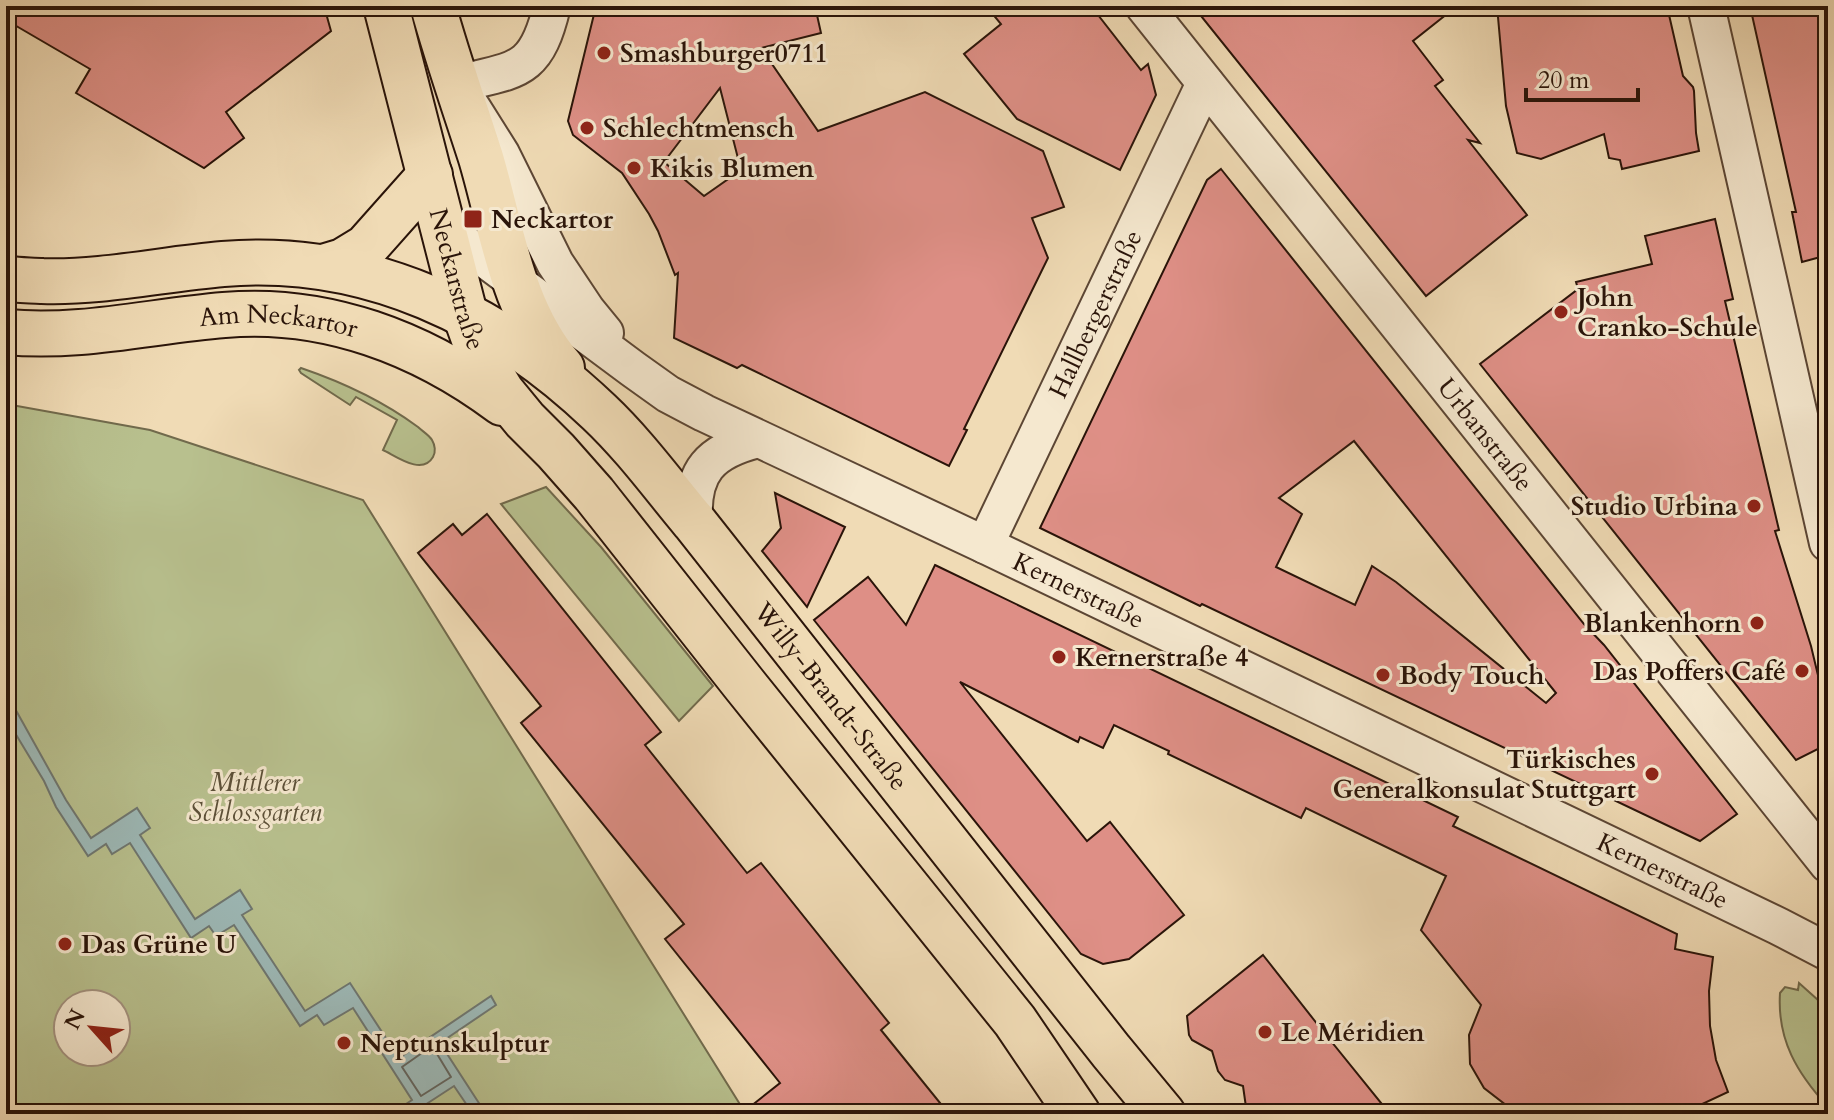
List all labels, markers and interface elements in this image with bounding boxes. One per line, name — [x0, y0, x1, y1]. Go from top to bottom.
place label: Smashburger0711 — [620, 36, 828, 71]
marker: Smashburger0711 — [595, 44, 613, 62]
scale bar — [1526, 52, 1638, 102]
text: 20 m — [1538, 64, 1590, 97]
place label: Schlechtmensch — [603, 111, 794, 146]
marker: Schlechtmensch — [578, 119, 596, 137]
place label: Kikis Blumen — [650, 151, 814, 186]
marker: Kikis Blumen — [625, 159, 643, 177]
place label: Neckartor — [491, 202, 614, 237]
street label: Neckarstraße — [421, 204, 493, 355]
marker: Neckartor — [462, 208, 484, 230]
street label: Hallbergerstraße — [1041, 224, 1151, 404]
place label: John Cranko-Schule — [1573, 280, 1758, 345]
street label: Am Neckartor — [197, 297, 362, 346]
marker: John Cranko-Schule — [1552, 303, 1570, 321]
street label: Urbanstraße — [1429, 371, 1541, 499]
place label: Studio Urbina — [1571, 489, 1738, 524]
marker: Studio Urbina — [1745, 497, 1763, 515]
street label: Kernerstraße — [1007, 544, 1150, 637]
street label: Willy-Brandt-Straße — [745, 594, 916, 798]
place label: Blankenhorn — [1584, 606, 1741, 641]
marker: Blankenhorn — [1748, 614, 1766, 632]
place label: Kernerstraße 4 — [1075, 640, 1248, 675]
marker: Kernerstraße 4 — [1050, 648, 1068, 666]
place label: Das Poffers Café — [1593, 654, 1786, 689]
place label: Body Touch — [1399, 658, 1545, 693]
marker: Das Poffers Café — [1793, 662, 1811, 680]
marker: Body Touch — [1374, 666, 1392, 684]
place label: Türkisches Generalkonsulat Stuttgart — [1332, 742, 1636, 807]
park label: Mittlerer Schlossgarten — [188, 765, 322, 830]
marker: Türkisches Generalkonsulat Stuttgart — [1643, 765, 1661, 783]
street label: Kernerstraße — [1591, 825, 1734, 917]
place label: Das Grüne U — [81, 927, 236, 962]
marker: Das Grüne U — [56, 935, 74, 953]
north arrow — [52, 988, 132, 1068]
text: N — [57, 1004, 93, 1035]
place label: Le Méridien — [1281, 1015, 1425, 1050]
marker: Le Méridien — [1256, 1023, 1274, 1041]
place label: Neptunskulptur — [360, 1026, 550, 1061]
marker: Neptunskulptur — [335, 1034, 353, 1052]

